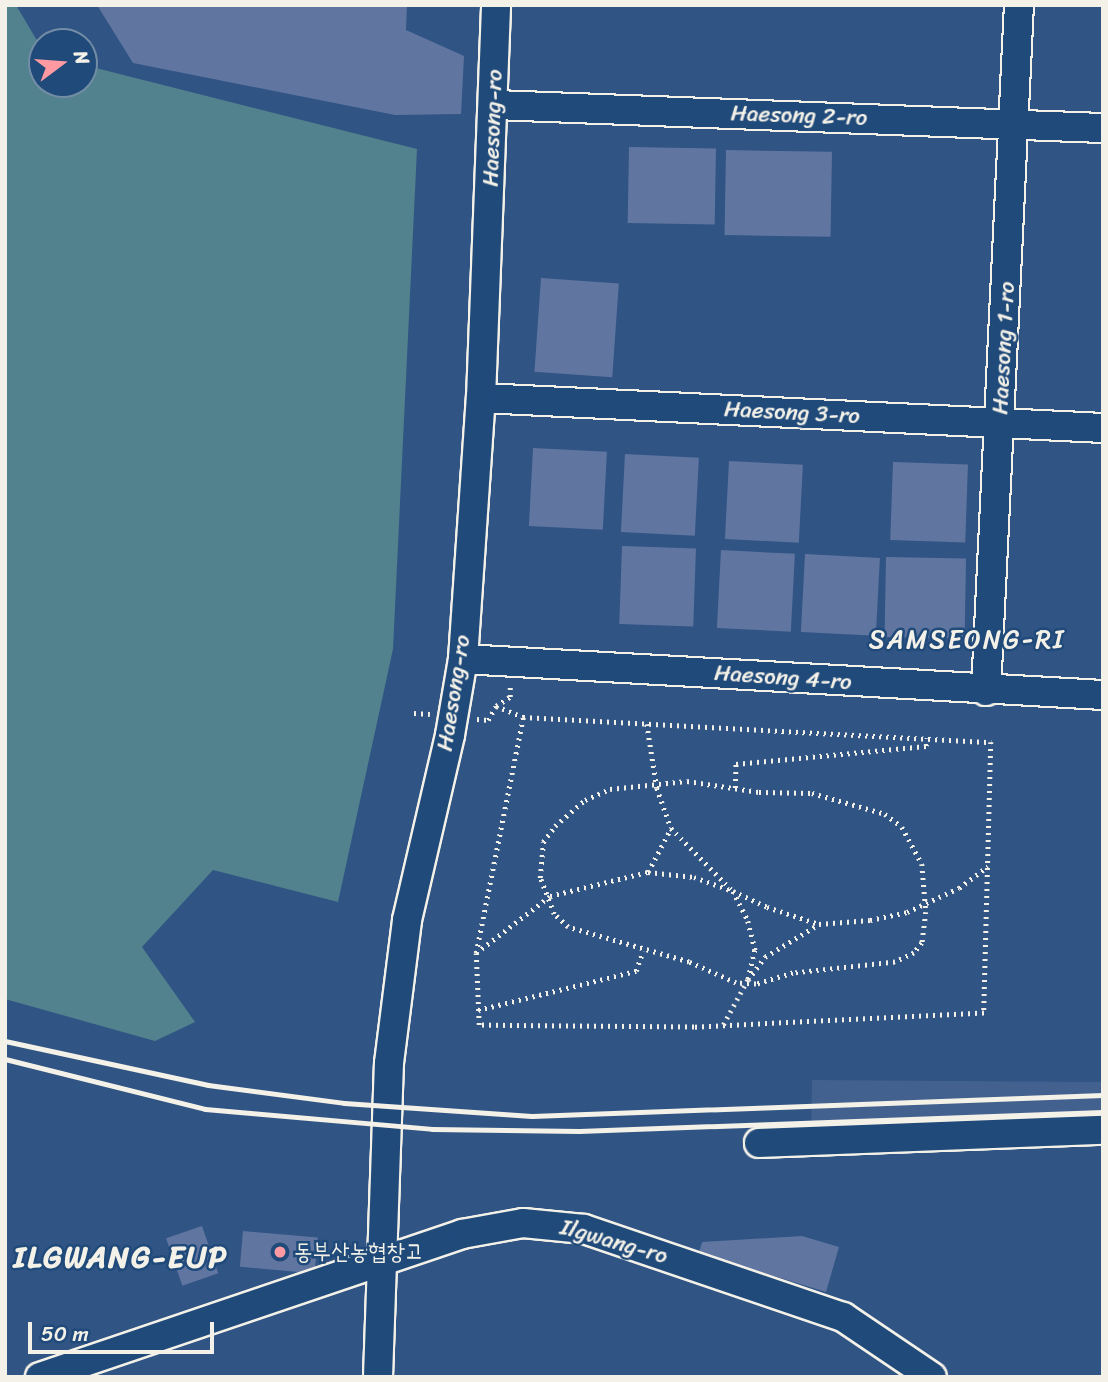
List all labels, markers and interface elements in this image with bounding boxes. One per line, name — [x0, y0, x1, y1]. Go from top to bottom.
north arrow — [28, 28, 98, 98]
text: N — [64, 47, 99, 68]
street label: Haesong-ro — [477, 69, 509, 187]
street label: Haesong 2-ro — [730, 100, 868, 132]
street label: Haesong 1-ro — [987, 281, 1021, 415]
street label: Haesong 3-ro — [723, 396, 861, 430]
district label: SAMSEONG-RI — [871, 624, 1063, 656]
street label: Haesong-ro — [431, 633, 477, 753]
street label: Haesong 4-ro — [713, 659, 853, 697]
street label: Ilgwang-ro — [557, 1214, 671, 1270]
place label: 동부산농협창고 — [294, 1238, 424, 1266]
district label: ILGWANG-EUP — [14, 1239, 228, 1275]
marker: 동부산농협창고 — [272, 1244, 288, 1260]
scale bar — [32, 1308, 217, 1352]
text: 50 m — [41, 1315, 89, 1353]

